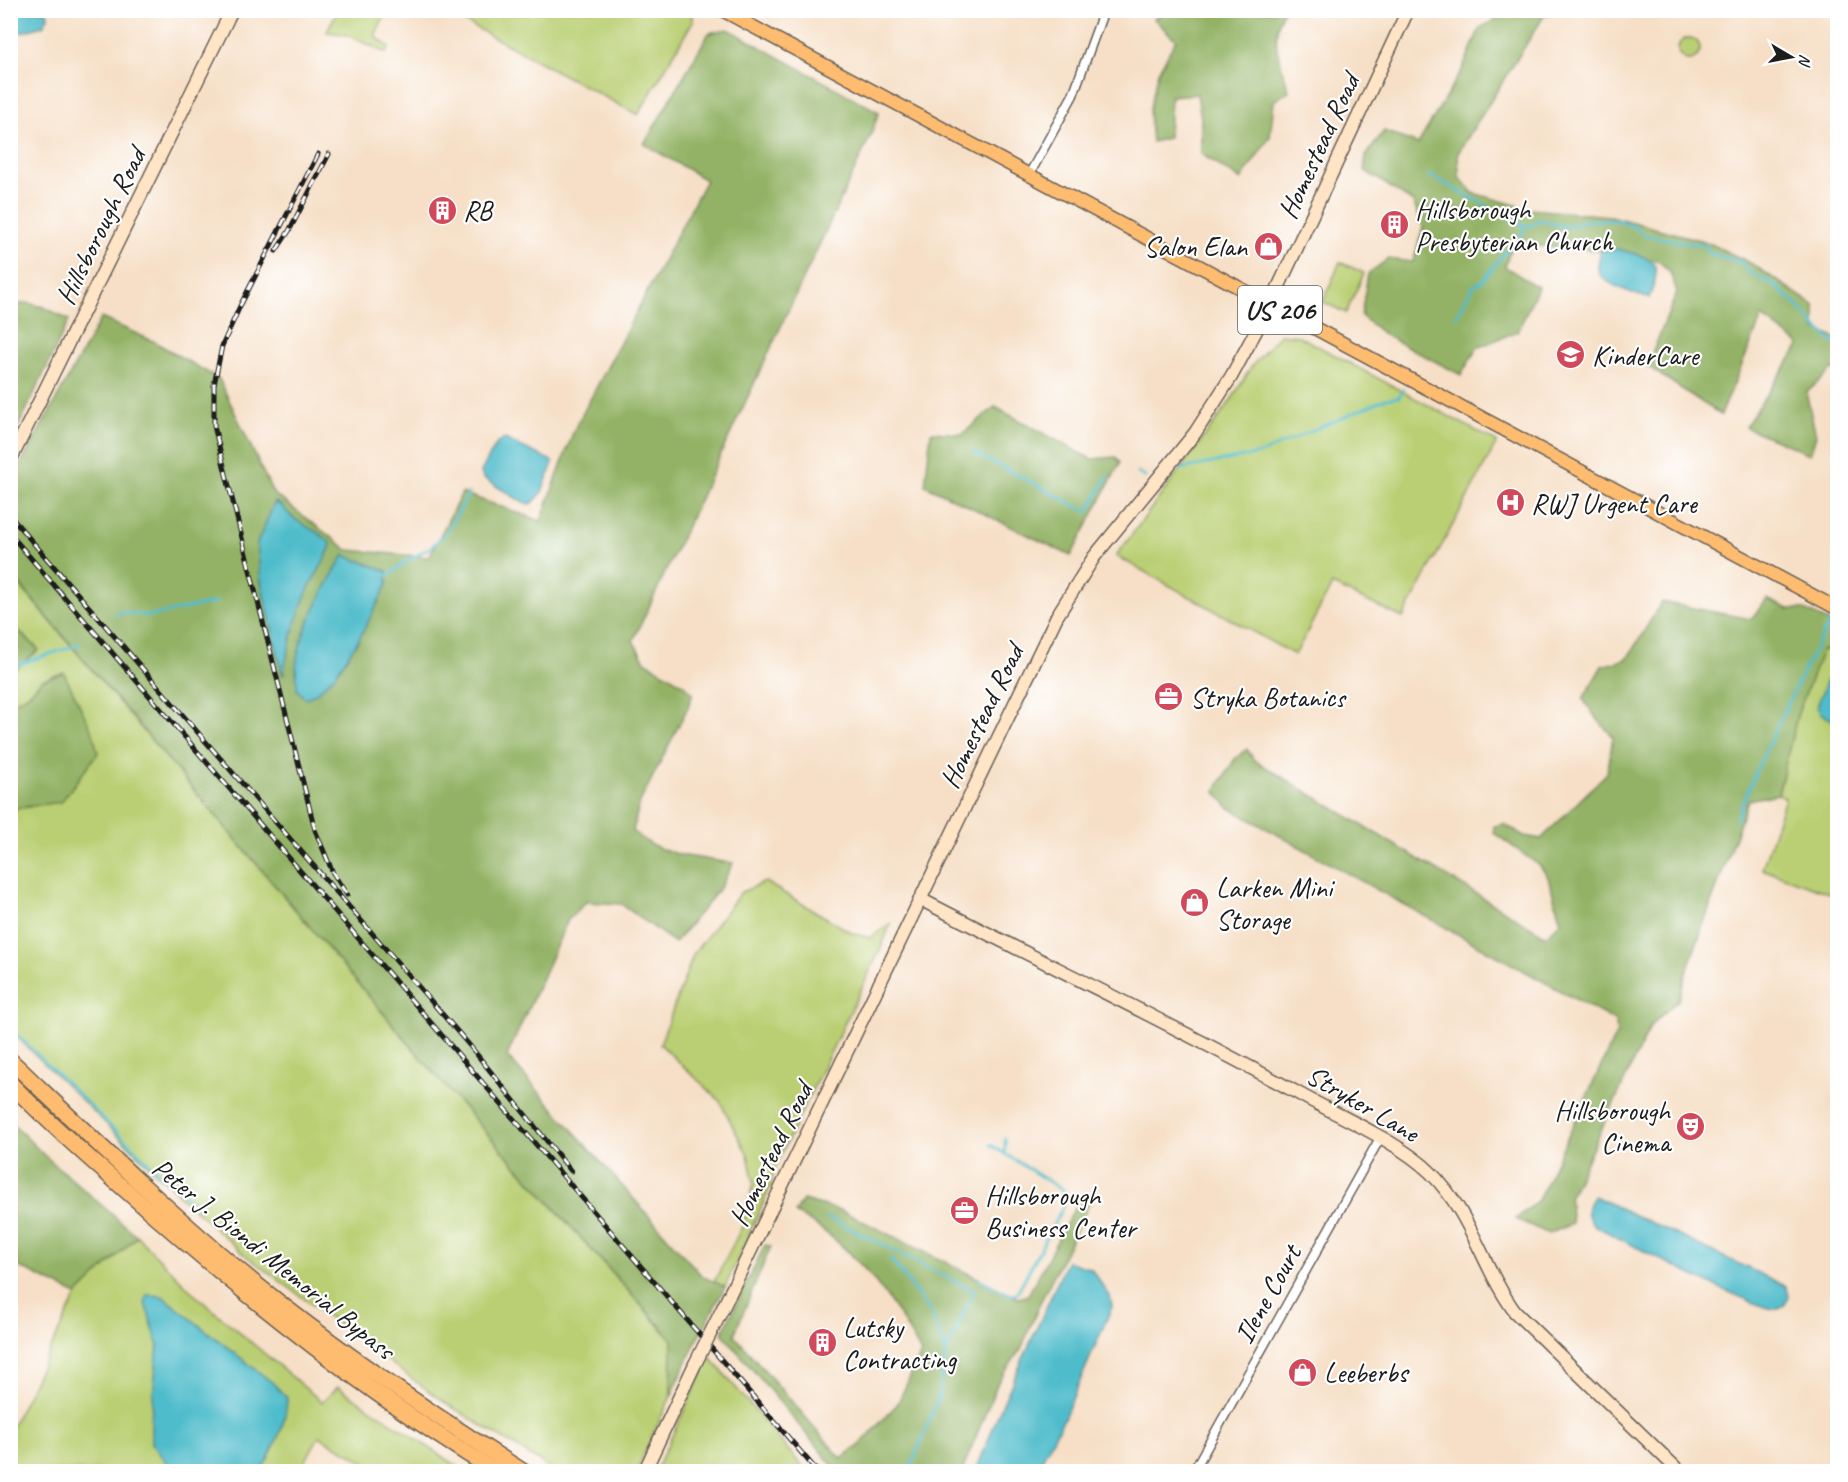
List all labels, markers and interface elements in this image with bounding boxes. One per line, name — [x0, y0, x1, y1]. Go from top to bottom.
north arrow — [1761, 27, 1821, 87]
text: N — [1794, 53, 1815, 69]
street label: Homestead Road — [1270, 65, 1369, 224]
street label: Hillsborough Road — [48, 139, 155, 310]
place label: Hillsborough Presbyterian Church — [1415, 192, 1614, 259]
place label: RB — [463, 193, 495, 228]
building icon: RB — [426, 194, 458, 226]
building icon: Hillsborough Presbyterian Church — [1378, 209, 1410, 241]
place label: Salon Elan — [1144, 229, 1248, 264]
shop icon: Salon Elan — [1252, 230, 1284, 262]
road number: US 206 — [1238, 286, 1322, 334]
place label: KinderCare — [1592, 338, 1700, 373]
school or university icon: KinderCare — [1555, 339, 1587, 371]
place label: RWJ Urgent Care — [1531, 486, 1699, 521]
hospital icon: RWJ Urgent Care — [1494, 487, 1526, 519]
street label: Homestead Road — [932, 635, 1033, 794]
place label: Stryka Botanics — [1190, 680, 1347, 715]
office icon: Stryka Botanics — [1153, 681, 1185, 713]
place label: Larken Mini Storage — [1216, 870, 1336, 937]
shop icon: Larken Mini Storage — [1179, 887, 1211, 919]
street label: Stryker Lane — [1300, 1057, 1427, 1151]
street label: Homestead Road — [721, 1073, 822, 1232]
place label: Hillsborough Cinema — [1554, 1093, 1673, 1160]
theatre icon: Hillsborough Cinema — [1675, 1110, 1707, 1142]
street label: Peter J. Biondi Memorial Bypass — [145, 1150, 404, 1369]
place label: Hillsborough Business Center — [985, 1178, 1139, 1245]
office icon: Hillsborough Business Center — [948, 1195, 980, 1227]
street label: Ilene Court — [1226, 1237, 1310, 1349]
place label: Lutsky Contracting — [843, 1310, 957, 1377]
building icon: Lutsky Contracting — [806, 1327, 838, 1359]
place label: Leeberbs — [1324, 1355, 1410, 1390]
shop icon: Leeberbs — [1287, 1356, 1319, 1388]

